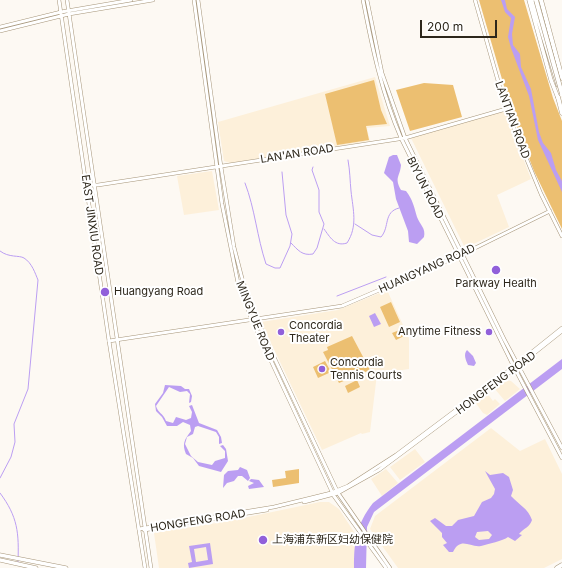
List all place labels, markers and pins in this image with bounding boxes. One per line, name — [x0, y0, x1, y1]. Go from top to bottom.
marker: Parkway Health — [490, 264, 502, 276]
place label: Parkway Health — [455, 277, 537, 291]
place label: Huangyang Road — [114, 285, 203, 299]
marker: Huangyang Road — [99, 286, 111, 298]
place label: Concordia Theater — [289, 319, 343, 345]
place label: Anytime Fitness — [398, 325, 481, 339]
marker: Concordia Theater — [276, 327, 286, 337]
marker: Anytime Fitness — [484, 327, 494, 337]
place label: Concordia Tennis Courts — [330, 356, 402, 382]
marker: Concordia Tennis Courts — [317, 364, 327, 374]
place label: 上海浦东新区妇幼保健院 — [272, 533, 393, 547]
marker: 上海浦东新区妇幼保健院 — [257, 534, 269, 546]

